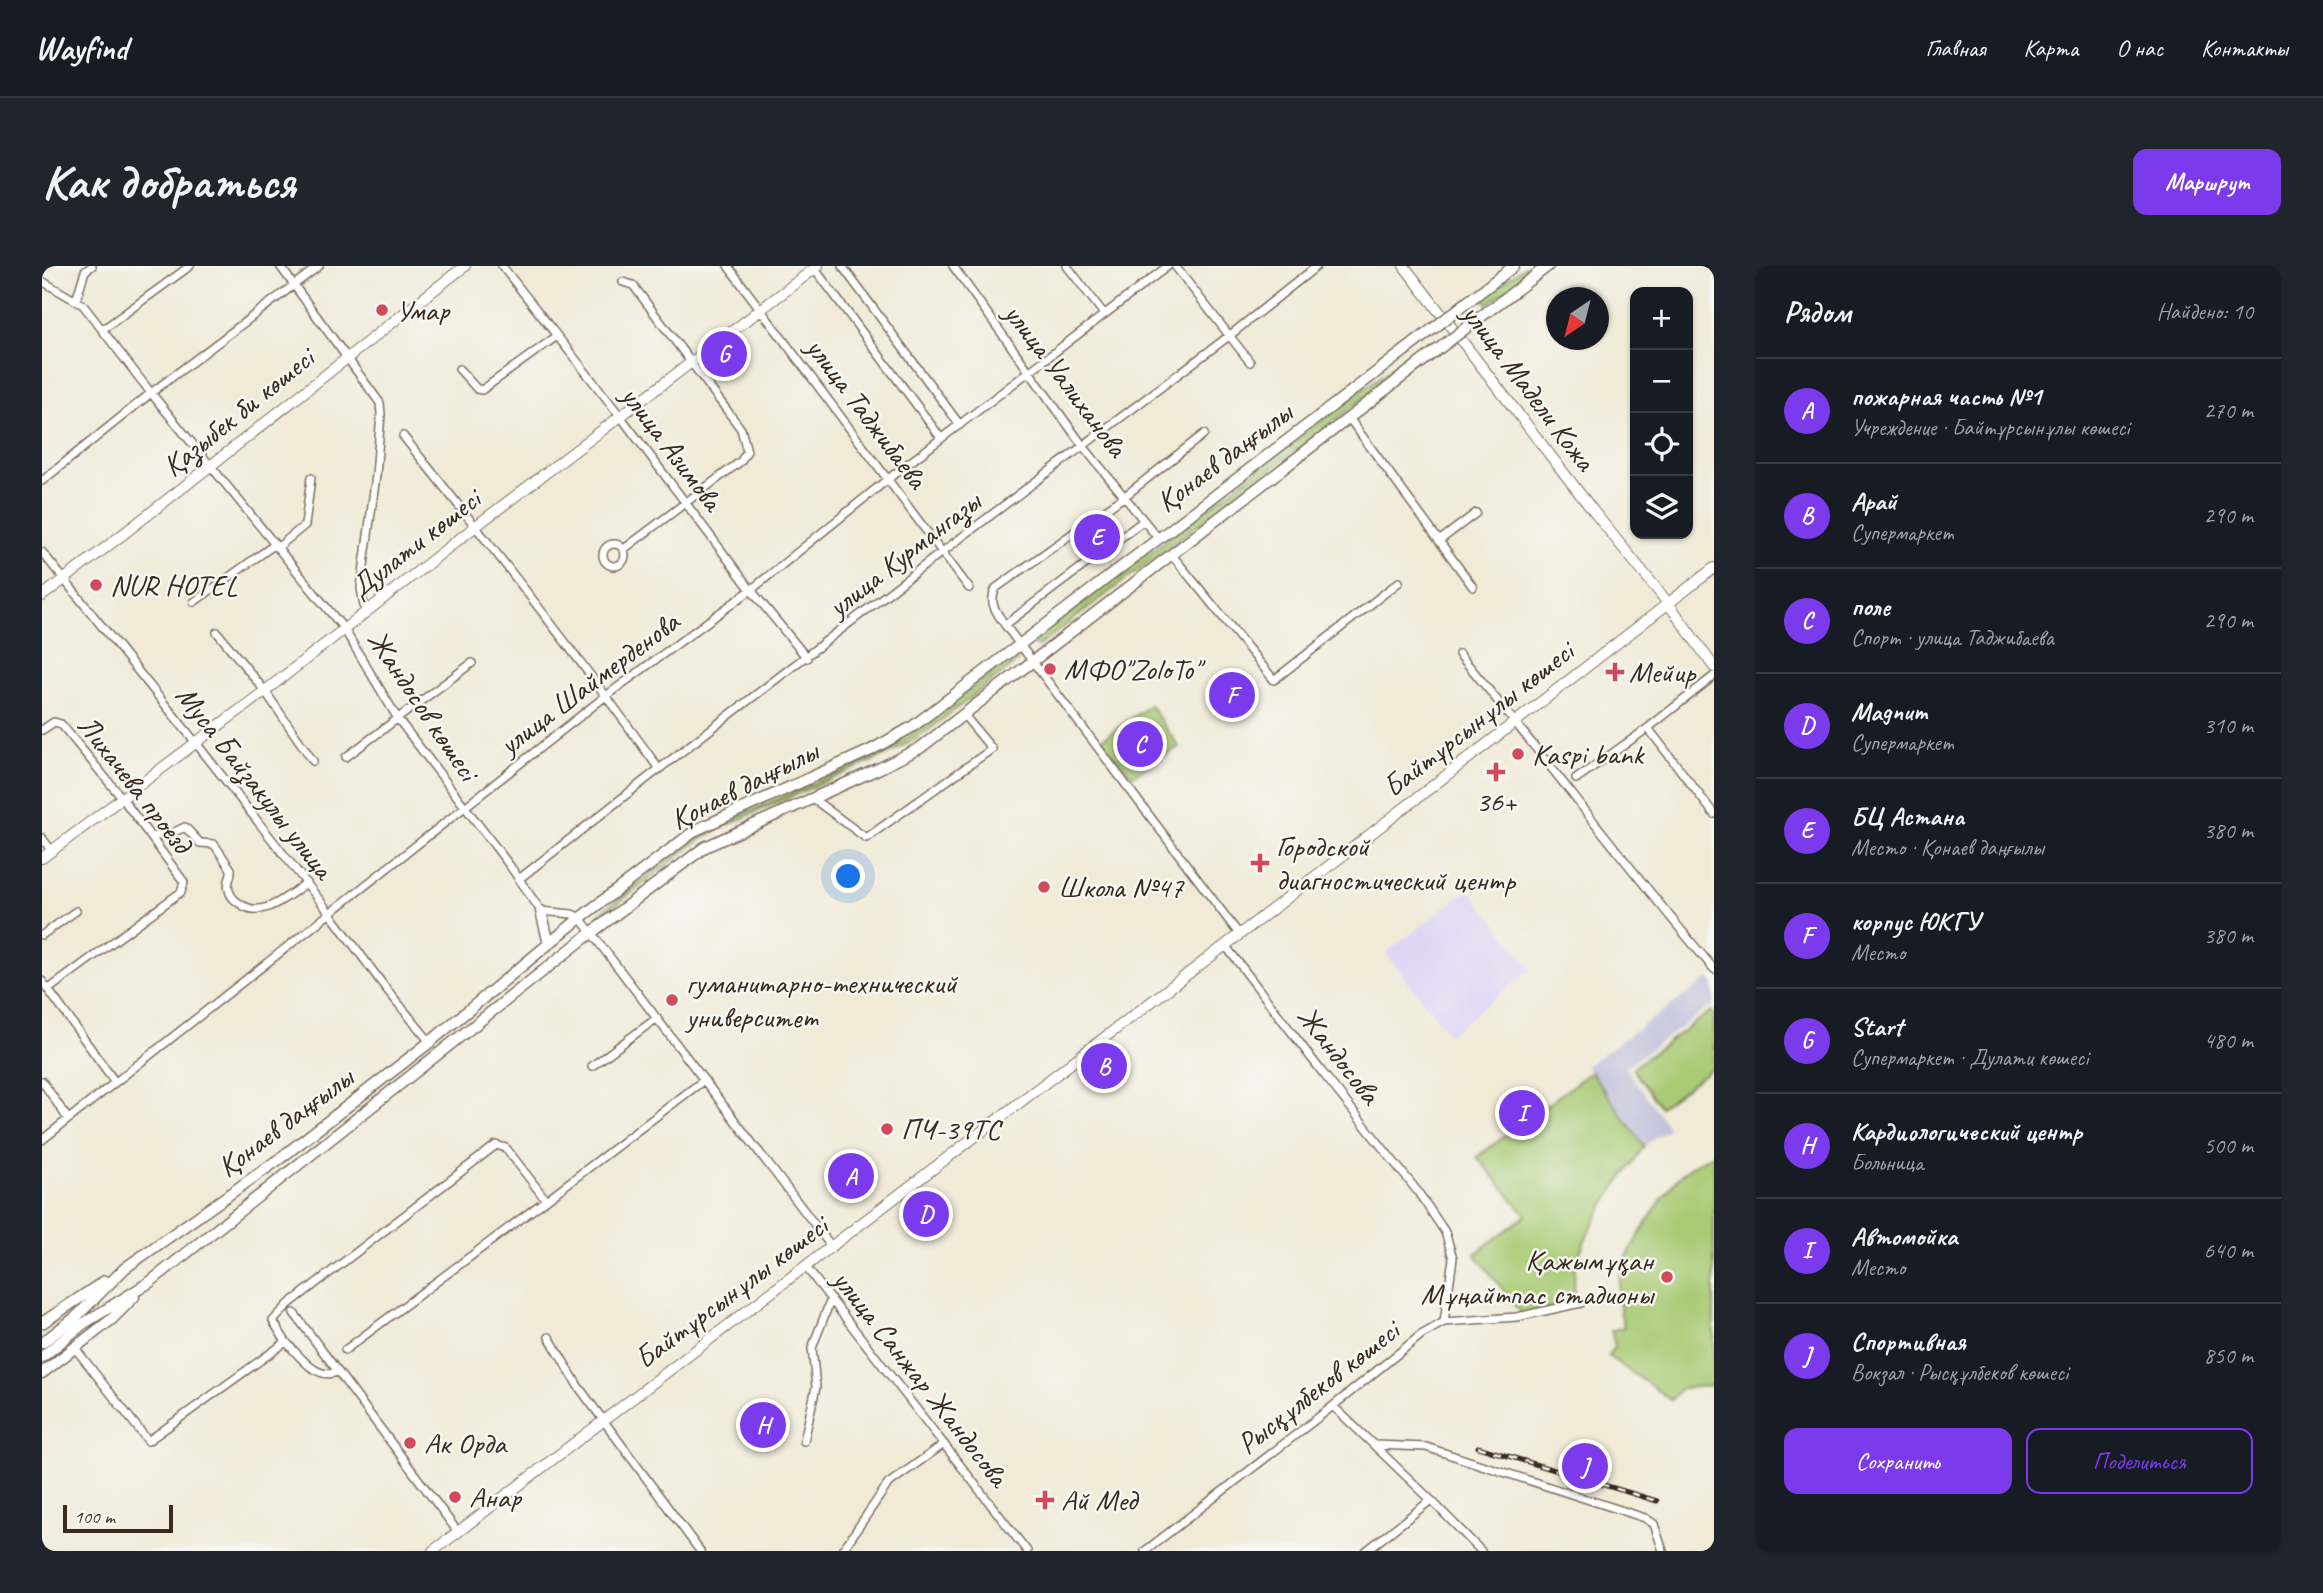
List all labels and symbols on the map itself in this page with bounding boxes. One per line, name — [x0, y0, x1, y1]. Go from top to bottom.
north arrow — [1546, 287, 1609, 350]
place label: Умар — [396, 291, 451, 329]
street label: улица Уалиханова — [995, 294, 1137, 466]
street label: улица Мадели Кожа — [1453, 294, 1605, 479]
marker: Умар — [374, 302, 390, 318]
pin: G — [701, 328, 747, 380]
street label: улица Таджибаева — [797, 328, 937, 498]
street label: Қазыбек би көшесі — [154, 337, 324, 485]
street label: улица Азимова — [611, 376, 733, 520]
street label: Қонаев даңғылы — [1148, 392, 1301, 520]
street label: Дулати көшесі — [342, 478, 491, 606]
street label: улица Курмангазы — [818, 481, 990, 627]
pin: E — [1074, 511, 1120, 563]
place label: NUR HOTEL — [110, 566, 238, 604]
marker: NUR HOTEL — [88, 577, 104, 593]
street label: улица Шаймерденова — [490, 602, 688, 764]
street label: Жандосов көшесі — [359, 622, 489, 790]
street label: Байтұрсынұлы көшесі — [1375, 630, 1584, 805]
place label: МФО"ZoloTo" — [1064, 650, 1206, 688]
place label: Мейир — [1629, 653, 1697, 691]
marker: МФО"ZoloTo" — [1042, 661, 1058, 677]
marker: Мейир — [1607, 664, 1623, 680]
pin: F — [1209, 669, 1255, 721]
street label: Муса Байзакулы улица — [168, 678, 344, 888]
street label: Лихачева проезд — [69, 707, 202, 862]
pin: C — [1117, 718, 1163, 770]
street label: Қонаев даңғылы — [664, 731, 826, 838]
place label: Kaspi bank — [1532, 735, 1645, 773]
marker: Kaspi bank — [1510, 746, 1526, 762]
marker: 36+ — [1488, 764, 1504, 780]
place label: 36+ — [1476, 782, 1518, 820]
place label: Городской диагностический центр — [1276, 827, 1517, 899]
marker: Городской диагностический центр — [1250, 853, 1270, 873]
your location — [831, 859, 865, 893]
place label: Школа №47 — [1058, 868, 1185, 906]
marker: Школа №47 — [1036, 879, 1052, 895]
place label: гуманитарно-технический университет — [684, 964, 958, 1036]
marker: гуманитарно-технический университет — [664, 992, 680, 1008]
street label: Жандосова — [1289, 998, 1390, 1113]
pin: B — [1081, 1040, 1127, 1092]
street label: Қонаев даңғылы — [209, 1057, 362, 1185]
pin: I — [1499, 1087, 1545, 1139]
place label: ПЧ-39ТС — [901, 1110, 1004, 1148]
marker: ПЧ-39ТС — [879, 1121, 895, 1137]
pin: A — [828, 1150, 874, 1202]
pin: D — [903, 1188, 949, 1240]
street label: Байтұрсынұлы көшесі — [627, 1205, 838, 1377]
place label: Қажымұқан Мұңайтпас стадионы — [1421, 1241, 1655, 1313]
street label: улица Санжар Жандосова — [823, 1260, 1019, 1496]
marker: Қажымұқан Мұңайтпас стадионы — [1659, 1269, 1675, 1285]
street label: Рысқұлбеков көшесі — [1229, 1310, 1409, 1462]
pin: H — [740, 1399, 786, 1451]
place label: Ак Орда — [424, 1424, 508, 1462]
marker: Ак Орда — [402, 1435, 418, 1451]
pin: J — [1562, 1440, 1608, 1492]
place label: Анар — [469, 1478, 523, 1516]
place label: Ай Мед — [1061, 1481, 1139, 1519]
marker: Анар — [447, 1489, 463, 1505]
marker: Ай Мед — [1035, 1490, 1055, 1510]
scale bar — [63, 1502, 173, 1534]

